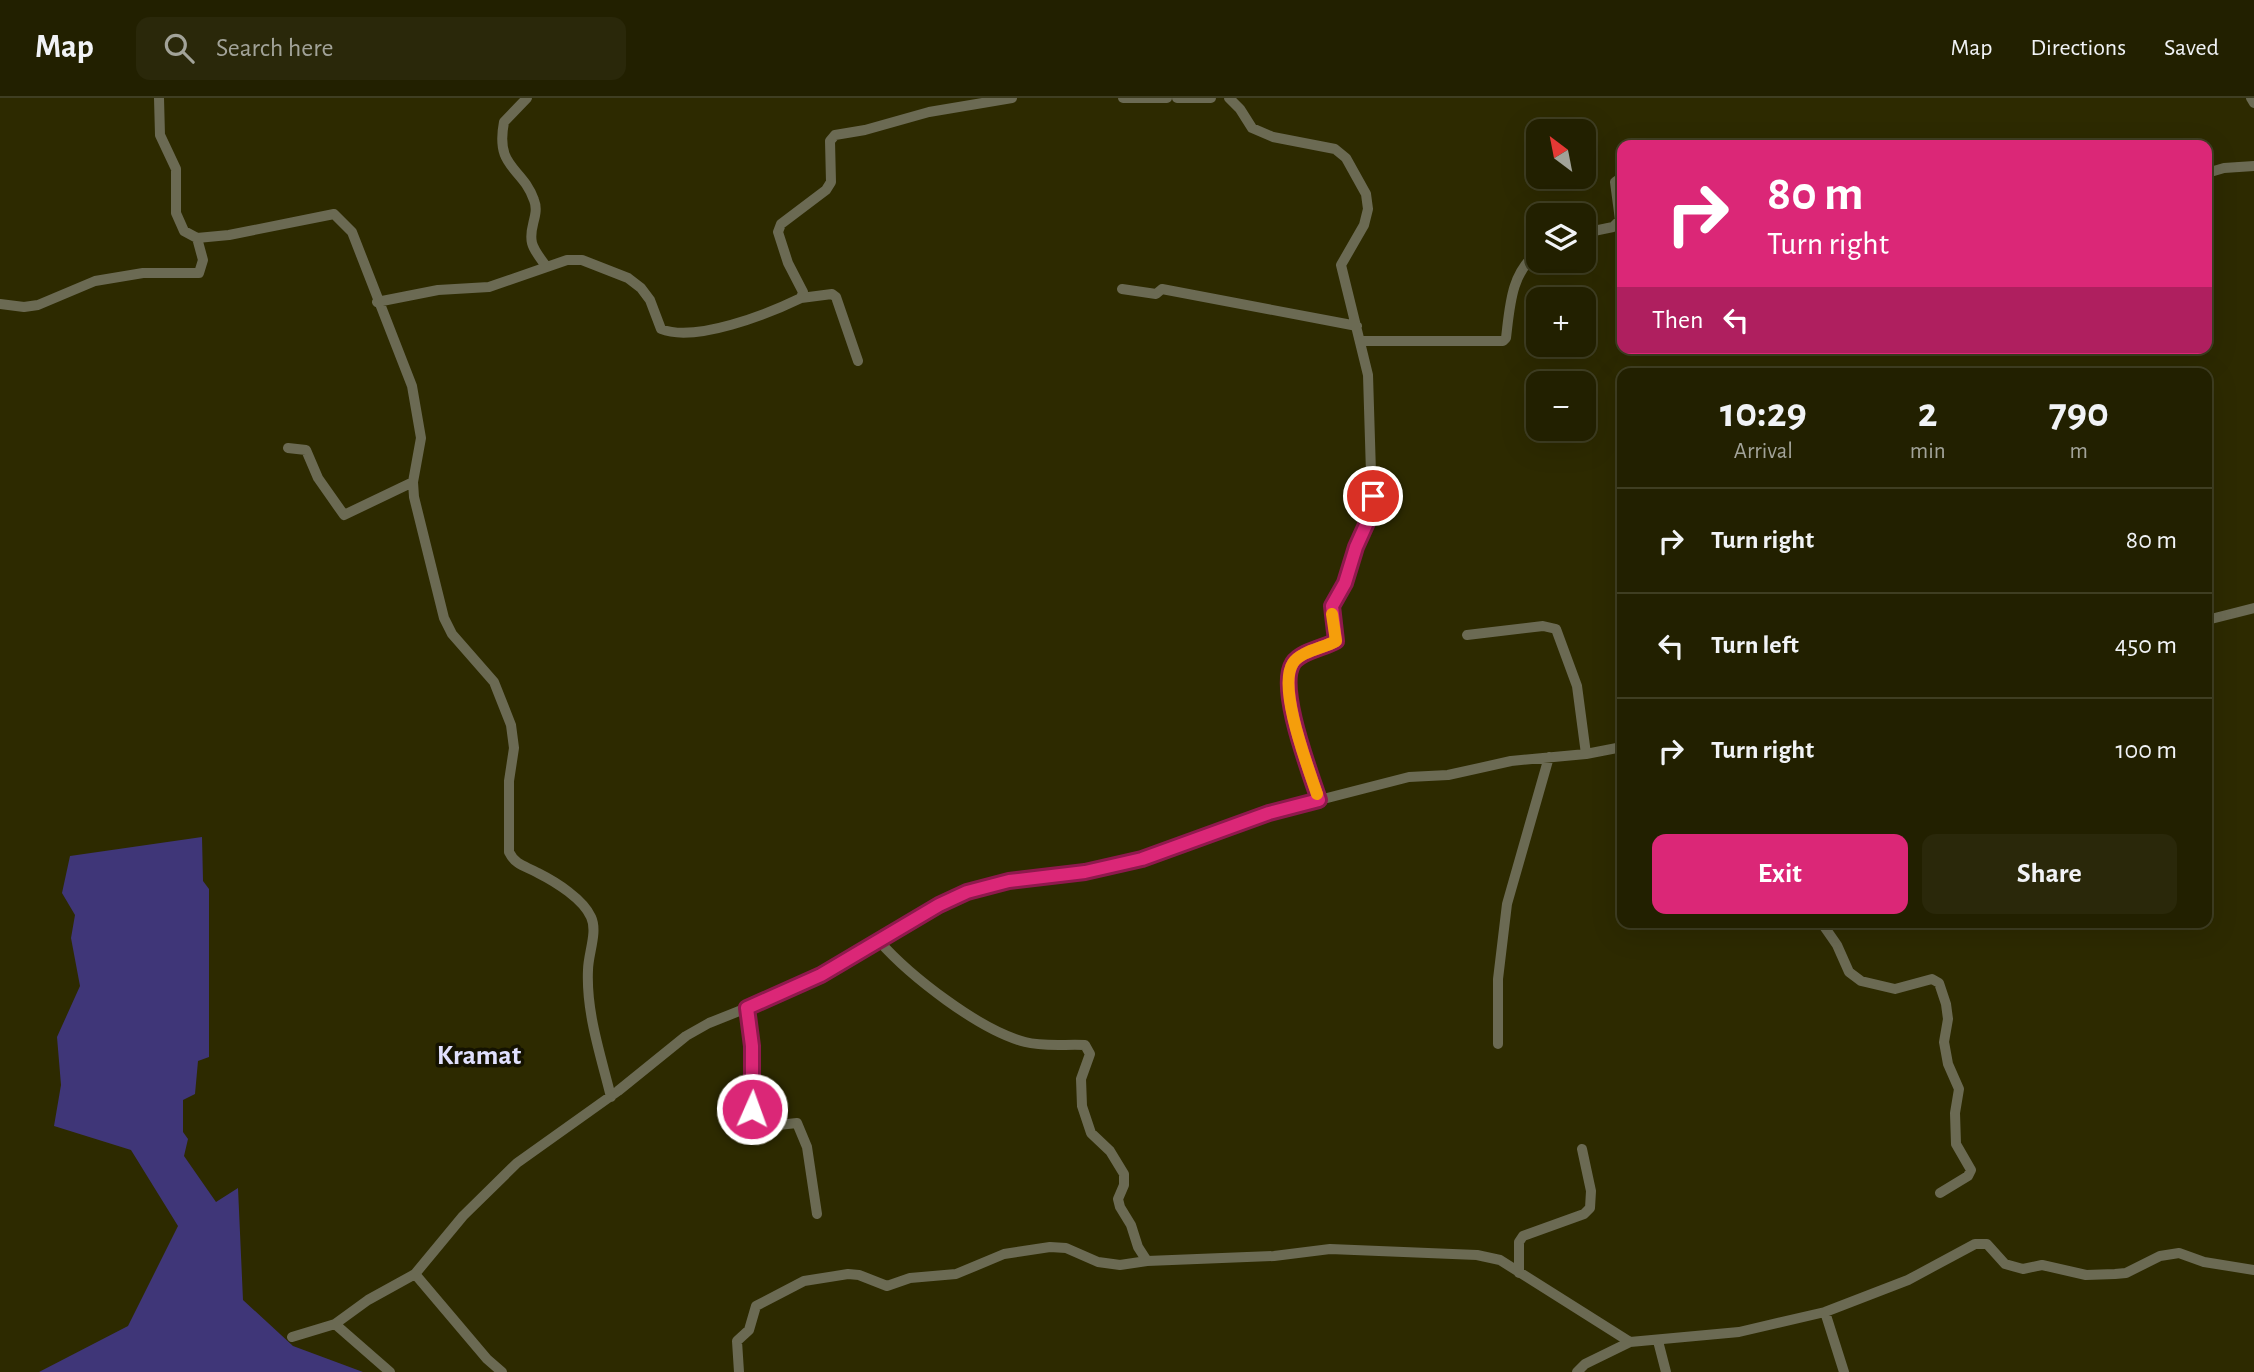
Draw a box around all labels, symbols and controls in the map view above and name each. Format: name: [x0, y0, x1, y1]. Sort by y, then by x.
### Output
search box: [136, 17, 626, 80]
icon: search: [160, 29, 198, 67]
text: Map: [35, 31, 94, 64]
text: Search here: [216, 35, 334, 61]
text: Map: [1950, 36, 1992, 60]
text: Directions: [2030, 36, 2126, 60]
text: Saved: [2164, 36, 2219, 60]
north arrow: [1526, 119, 1596, 189]
map controls: [1526, 119, 1596, 441]
icon: right: [1652, 168, 1743, 259]
text: 80 m: [1767, 170, 1864, 219]
button: layers: [1526, 203, 1596, 273]
text: Turn right: [1767, 228, 1889, 260]
button: +: [1526, 287, 1596, 357]
icon: left: [1717, 301, 1755, 339]
text: Then: [1652, 307, 1703, 333]
button: −: [1526, 371, 1596, 441]
text: 10:29: [1720, 392, 1807, 434]
text: 2: [1918, 392, 1938, 434]
text: 790: [2049, 392, 2109, 434]
text: Arrival: [1734, 440, 1793, 463]
text: min: [1910, 440, 1946, 463]
text: m: [2070, 440, 2088, 463]
pin: [1343, 466, 1403, 526]
icon: arrive: [1354, 477, 1392, 515]
icon: right: [1652, 522, 1690, 560]
text: Turn right: [1711, 527, 1814, 553]
text: 80 m: [2126, 527, 2177, 553]
icon: left: [1652, 627, 1690, 665]
text: Turn left: [1711, 632, 1799, 658]
text: 450 m: [2115, 632, 2177, 658]
icon: right: [1652, 732, 1690, 770]
text: Turn right: [1711, 737, 1814, 763]
text: 100 m: [2116, 737, 2177, 763]
button: Exit: [1652, 834, 1908, 914]
button: Share: [1922, 834, 2177, 914]
district label: Kramat: [437, 1042, 522, 1070]
position arrow: [715, 1072, 789, 1146]

